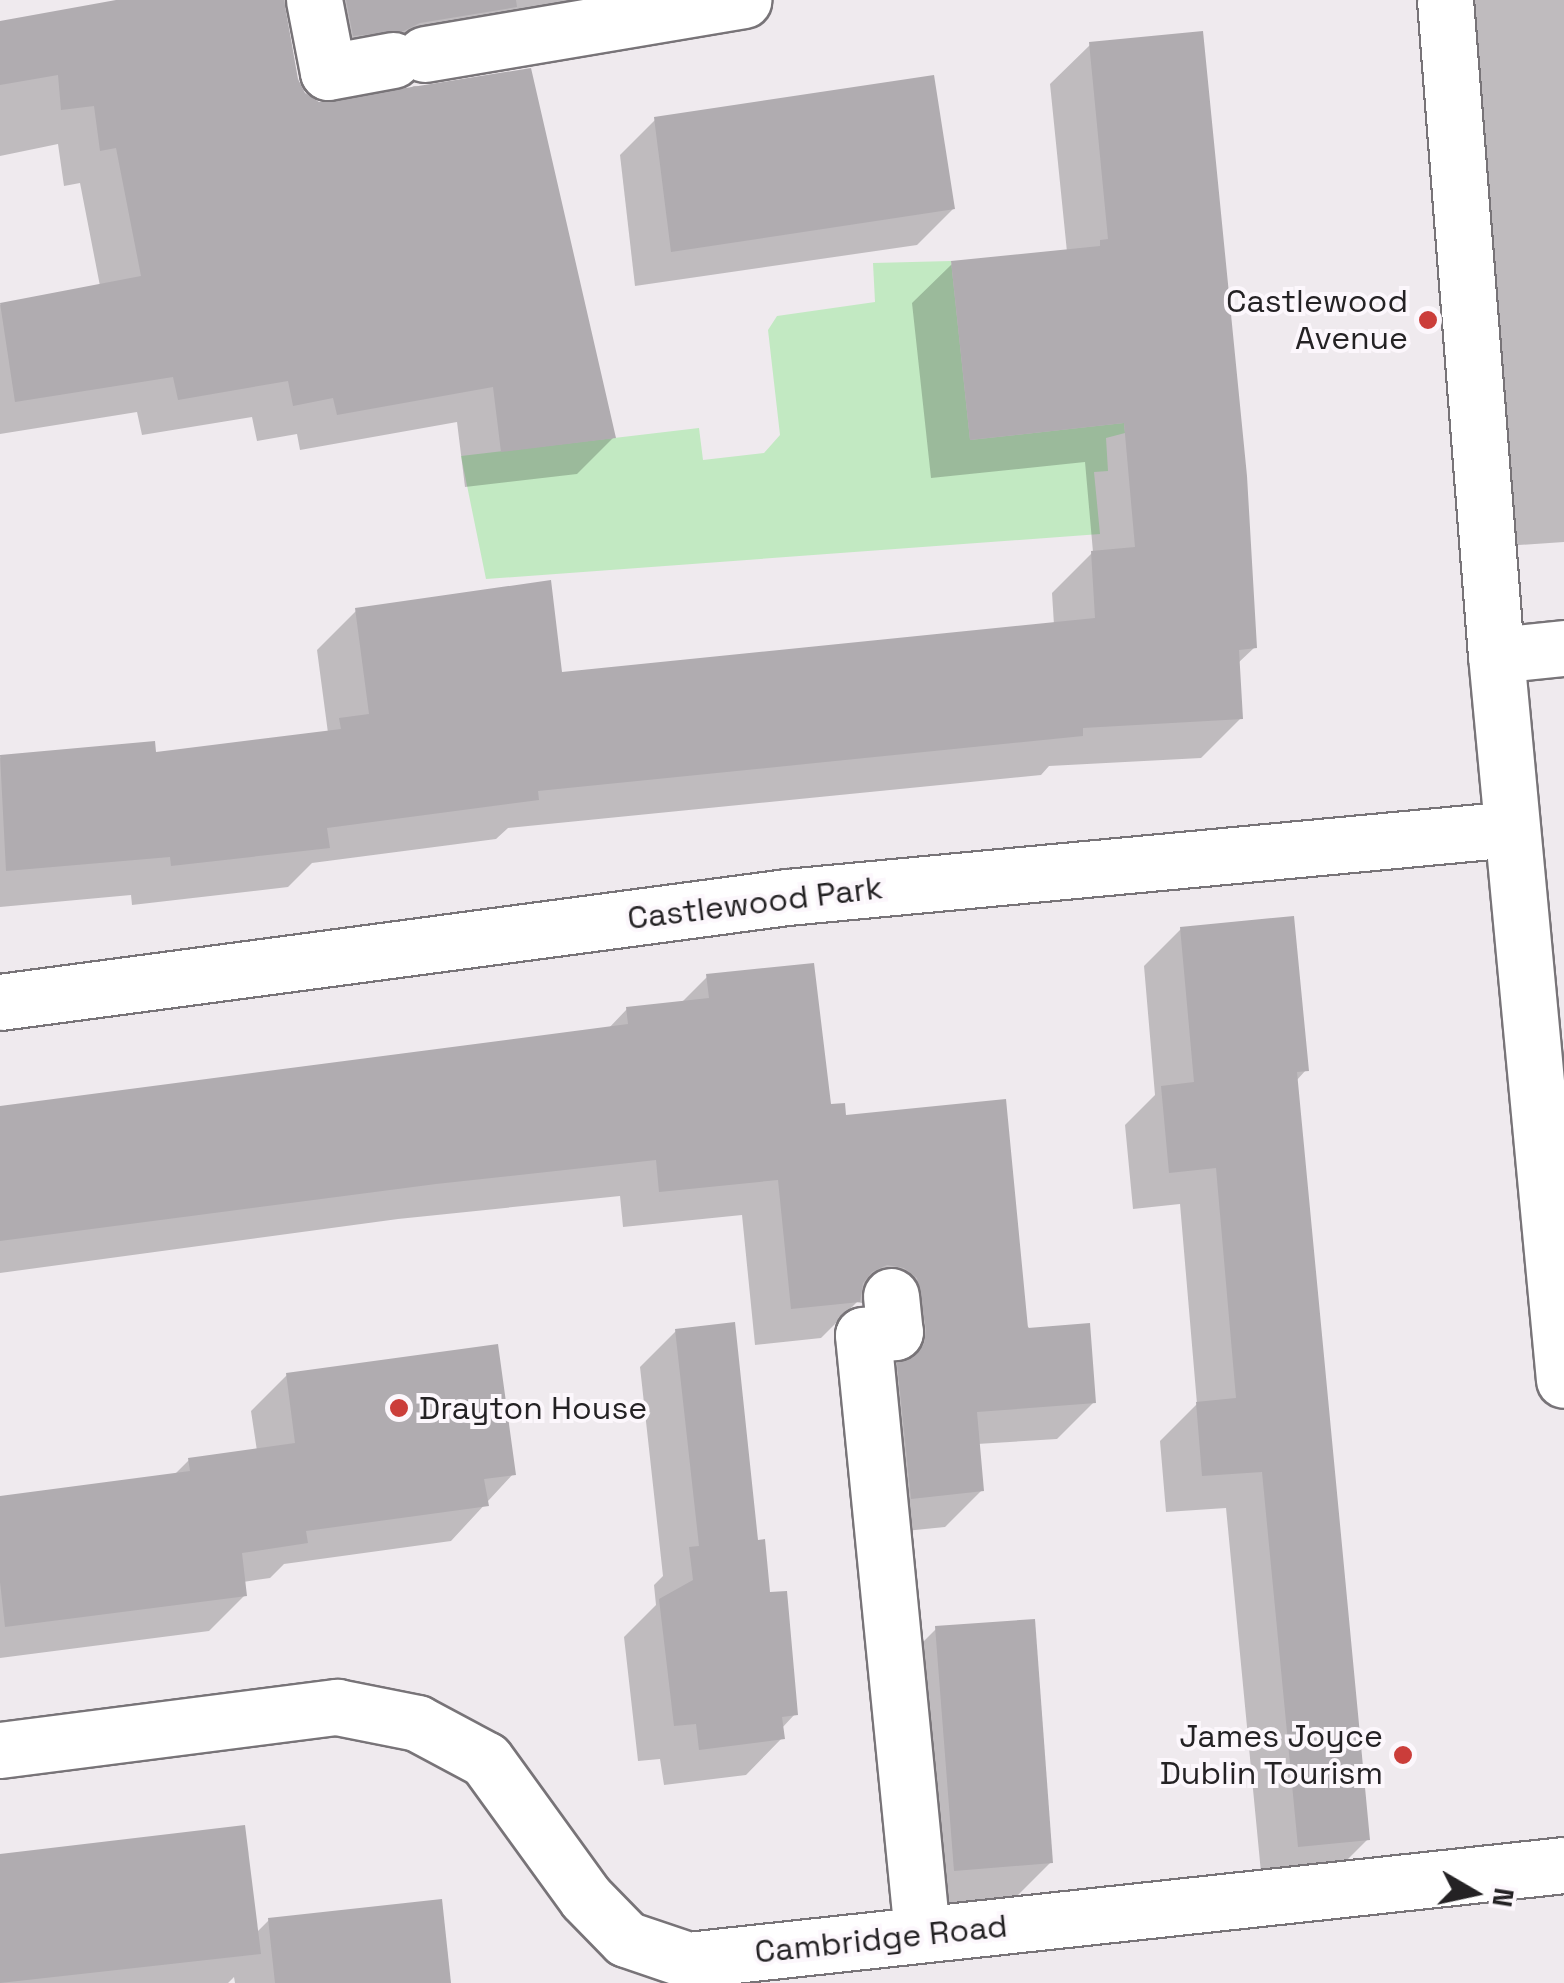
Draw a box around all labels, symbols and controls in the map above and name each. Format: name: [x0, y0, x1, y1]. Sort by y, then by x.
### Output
place label: Castlewood Avenue: [1226, 283, 1408, 358]
marker: Castlewood Avenue: [1417, 309, 1439, 331]
street label: Castlewood Park: [625, 868, 885, 938]
place label: Drayton House: [419, 1389, 647, 1427]
marker: Drayton House: [388, 1397, 410, 1419]
place label: James Joyce Dublin Tourism: [1159, 1718, 1383, 1793]
marker: James Joyce Dublin Tourism: [1392, 1744, 1414, 1766]
north arrow: [1424, 1843, 1524, 1943]
text: N: [1484, 1886, 1523, 1910]
street label: Cambridge Road: [753, 1907, 1009, 1971]

